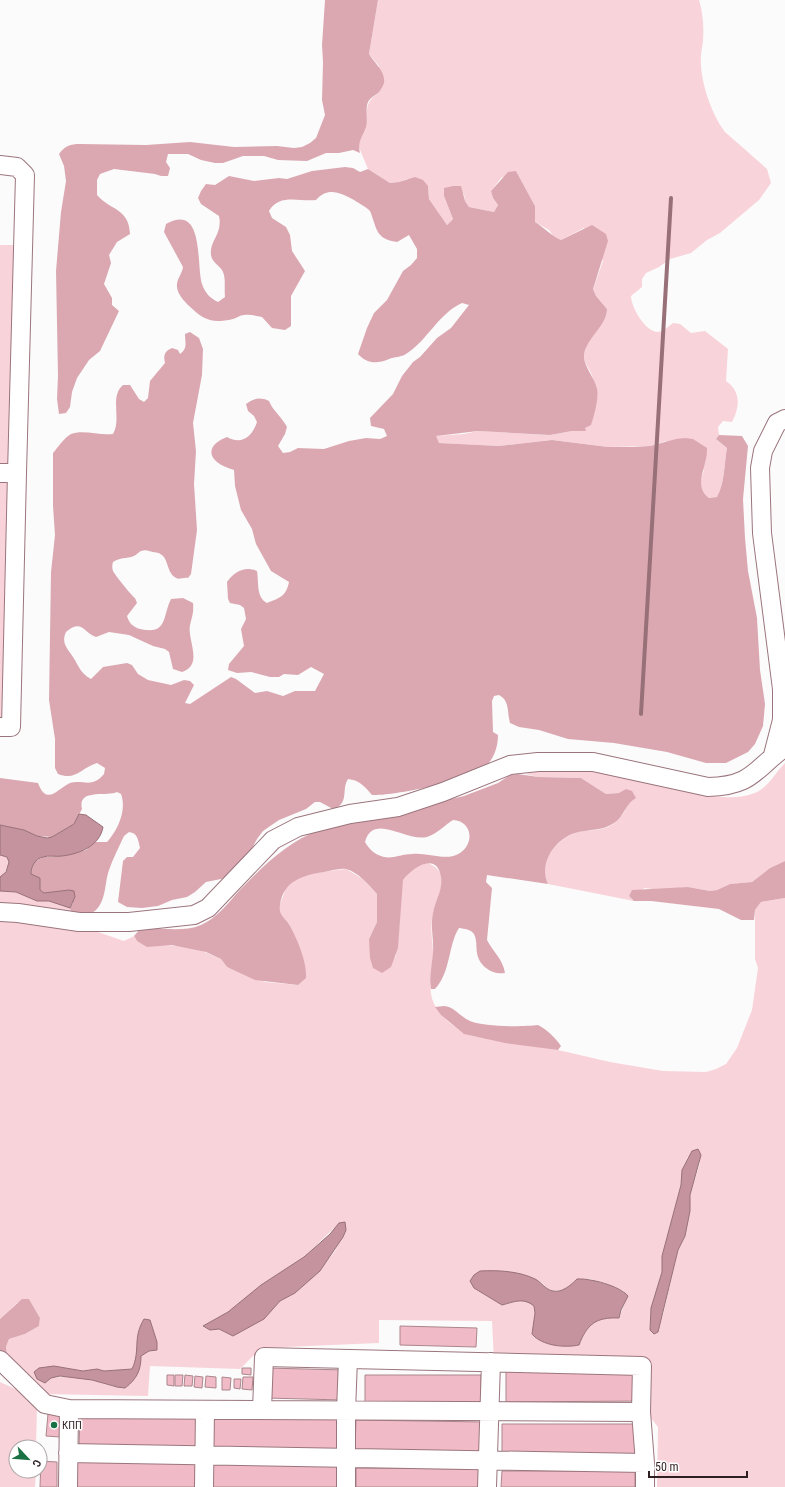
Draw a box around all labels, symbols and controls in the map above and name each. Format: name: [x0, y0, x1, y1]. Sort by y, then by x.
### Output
place label: КПП: [62, 1419, 82, 1432]
marker: КПП: [49, 1420, 59, 1430]
north arrow: [8, 1439, 48, 1479]
scale bar: [649, 1453, 747, 1479]
text: С: [29, 1457, 44, 1469]
text: 50 m: [655, 1460, 679, 1474]

